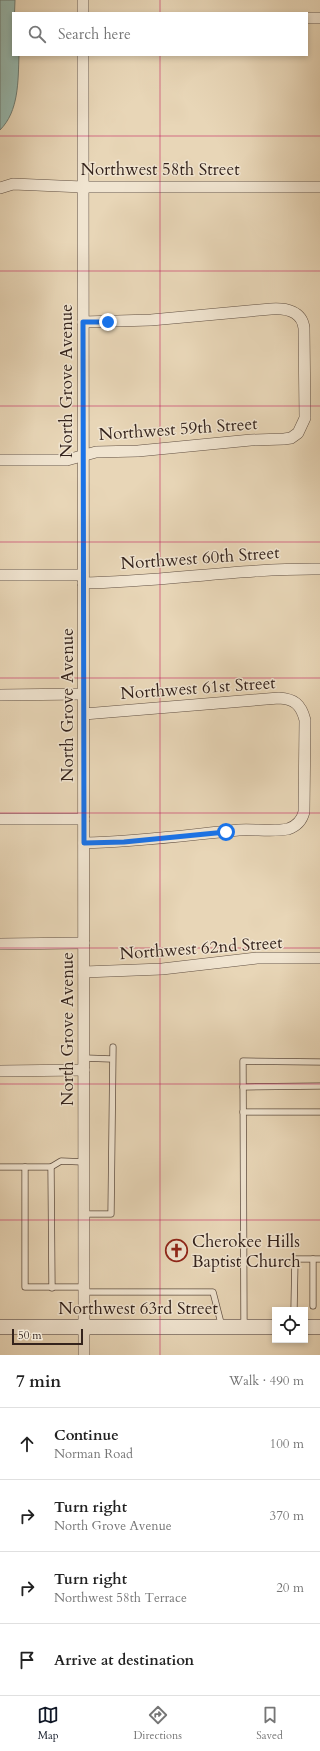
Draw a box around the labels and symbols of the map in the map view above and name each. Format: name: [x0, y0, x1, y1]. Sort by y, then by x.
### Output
street label: Northwest 58th Street: [80, 158, 240, 181]
street label: North Grove Avenue: [55, 304, 78, 458]
route end: [99, 313, 117, 331]
street label: Northwest 59th Street: [98, 412, 259, 446]
street label: Northwest 60th Street: [120, 541, 281, 575]
street label: North Grove Avenue: [56, 628, 79, 782]
street label: Northwest 61st Street: [120, 671, 277, 705]
route start: [217, 823, 235, 841]
street label: Northwest 62nd Street: [119, 931, 284, 965]
street label: North Grove Avenue: [56, 952, 79, 1106]
place label: Cherokee Hills Baptist Church: [192, 1230, 301, 1273]
church icon: Cherokee Hills Baptist Church: [163, 1238, 189, 1264]
street label: Northwest 63rd Street: [58, 1297, 218, 1320]
scale bar: [12, 1327, 83, 1346]

